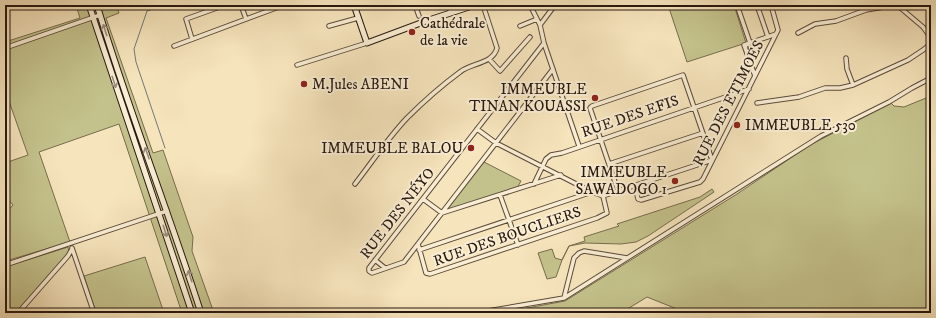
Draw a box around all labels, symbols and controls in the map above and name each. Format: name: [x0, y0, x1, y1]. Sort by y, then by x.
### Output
place label: Cathédrale de la vie: [420, 14, 485, 50]
one-way arrow: [101, 24, 108, 37]
marker: Cathédrale de la vie: [407, 27, 417, 37]
street label: RUE DES ETIMOÉS: [689, 37, 768, 169]
one-way arrow: [111, 75, 118, 88]
place label: M.Jules ABENI: [312, 75, 409, 94]
marker: M.Jules ABENI: [299, 79, 309, 89]
place label: IMMEUBLE TINAN KOUASSI: [469, 80, 587, 116]
street label: RUE DES EFIS: [579, 91, 681, 142]
marker: IMMEUBLE TINAN KOUASSI: [590, 93, 600, 103]
place label: IMMEUBLE 530: [745, 116, 856, 135]
marker: IMMEUBLE 530: [732, 120, 742, 130]
place label: IMMEUBLE BALOU: [321, 139, 463, 158]
marker: IMMEUBLE BALOU: [466, 143, 476, 153]
one-way arrow: [143, 147, 150, 160]
place label: IMMEUBLE SAWADOGO 1: [576, 163, 667, 199]
street label: RUE DES NÉYO: [356, 164, 439, 263]
marker: IMMEUBLE SAWADOGO 1: [670, 176, 680, 186]
street label: RUE DES BOUCLIERS: [431, 202, 584, 271]
one-way arrow: [162, 225, 170, 237]
one-way arrow: [185, 270, 193, 282]

